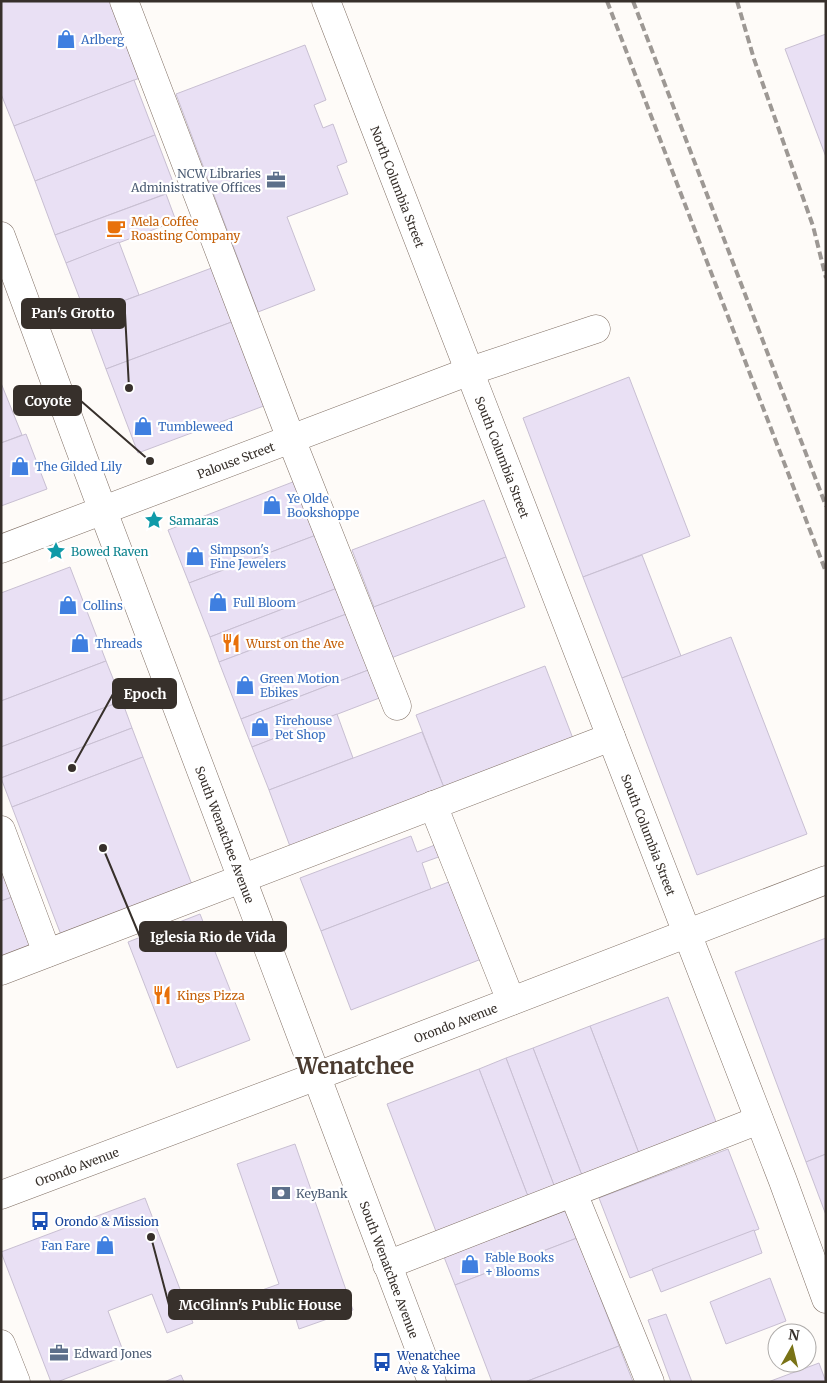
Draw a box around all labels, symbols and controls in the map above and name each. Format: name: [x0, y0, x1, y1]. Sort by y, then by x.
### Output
shop icon: Arlberg: [55, 28, 77, 50]
place label: Arlberg: [80, 32, 125, 47]
street label: North Columbia Street: [368, 124, 428, 250]
place label: NCW Libraries Administrative Offices: [130, 166, 261, 195]
office icon: NCW Libraries Administrative Offices: [265, 169, 287, 191]
place label: Mela Coffee Roasting Company: [131, 214, 240, 243]
cafe icon: Mela Coffee Roasting Company: [105, 217, 127, 239]
callout: Pan's Grotto: [22, 299, 125, 328]
text: Pan's Grotto: [31, 304, 115, 322]
callout: Coyote: [14, 386, 81, 415]
text: Coyote: [25, 392, 72, 410]
street label: South Columbia Street: [472, 394, 533, 520]
shop icon: Tumbleweed: [132, 415, 154, 437]
place label: Tumbleweed: [158, 419, 233, 434]
street label: Palouse Street: [195, 438, 277, 481]
shop icon: The Gilded Lily: [9, 455, 31, 477]
place label: The Gilded Lily: [35, 459, 122, 474]
place label: Ye Olde Bookshoppe: [286, 491, 359, 520]
shop icon: Ye Olde Bookshoppe: [261, 494, 283, 516]
place icon: Samaras: [143, 509, 165, 531]
place label: Samaras: [169, 513, 219, 528]
place icon: Bowed Raven: [45, 540, 67, 562]
place label: Simpson's Fine Jewelers: [210, 542, 286, 571]
place label: Bowed Raven: [71, 544, 149, 559]
shop icon: Simpson's Fine Jewelers: [184, 545, 206, 567]
shop icon: Full Bloom: [207, 591, 229, 613]
shop icon: Collins: [57, 594, 79, 616]
place label: Full Bloom: [233, 595, 296, 610]
place label: Collins: [83, 598, 123, 613]
shop icon: Threads: [69, 632, 91, 654]
restaurant icon: Wurst on the Ave: [220, 632, 242, 654]
place label: Threads: [95, 636, 142, 651]
place label: Wurst on the Ave: [245, 636, 344, 651]
place label: Green Motion Ebikes: [260, 671, 340, 700]
shop icon: Green Motion Ebikes: [234, 674, 256, 696]
callout: Epoch: [113, 679, 176, 708]
text: Epoch: [123, 685, 167, 703]
place label: Firehouse Pet Shop: [275, 713, 332, 742]
shop icon: Firehouse Pet Shop: [249, 716, 271, 738]
street label: South Wenatchee Avenue: [192, 764, 258, 905]
street label: South Columbia Street: [619, 772, 679, 898]
callout: Iglesia Rio de Vida: [140, 922, 286, 951]
text: Iglesia Rio de Vida: [150, 928, 276, 946]
restaurant icon: Kings Pizza: [151, 984, 173, 1006]
place label: Kings Pizza: [177, 988, 245, 1003]
street label: Orondo Avenue: [412, 1000, 499, 1046]
district label: Wenatchee: [295, 1052, 414, 1080]
street label: Orondo Avenue: [33, 1144, 121, 1189]
bank icon: KeyBank: [270, 1182, 292, 1204]
place label: KeyBank: [296, 1186, 348, 1201]
street label: South Wenatchee Avenue: [357, 1199, 422, 1340]
bus stop icon: Orondo & Mission: [29, 1210, 51, 1232]
place label: Orondo & Mission: [55, 1214, 159, 1229]
shop icon: Fan Fare: [94, 1234, 116, 1256]
place label: Fan Fare: [41, 1238, 90, 1253]
place label: Fable Books + Blooms: [485, 1250, 554, 1279]
shop icon: Fable Books + Blooms: [459, 1253, 481, 1275]
callout: McGlinn's Public House: [169, 1290, 351, 1319]
text: McGlinn's Public House: [179, 1296, 342, 1314]
north arrow: [767, 1323, 817, 1373]
text: N: [787, 1325, 801, 1345]
office icon: Edward Jones: [48, 1342, 70, 1364]
place label: Edward Jones: [74, 1346, 152, 1361]
place label: Wenatchee Ave & Yakima: [396, 1348, 476, 1377]
bus stop icon: Wenatchee Ave & Yakima: [371, 1351, 393, 1373]

